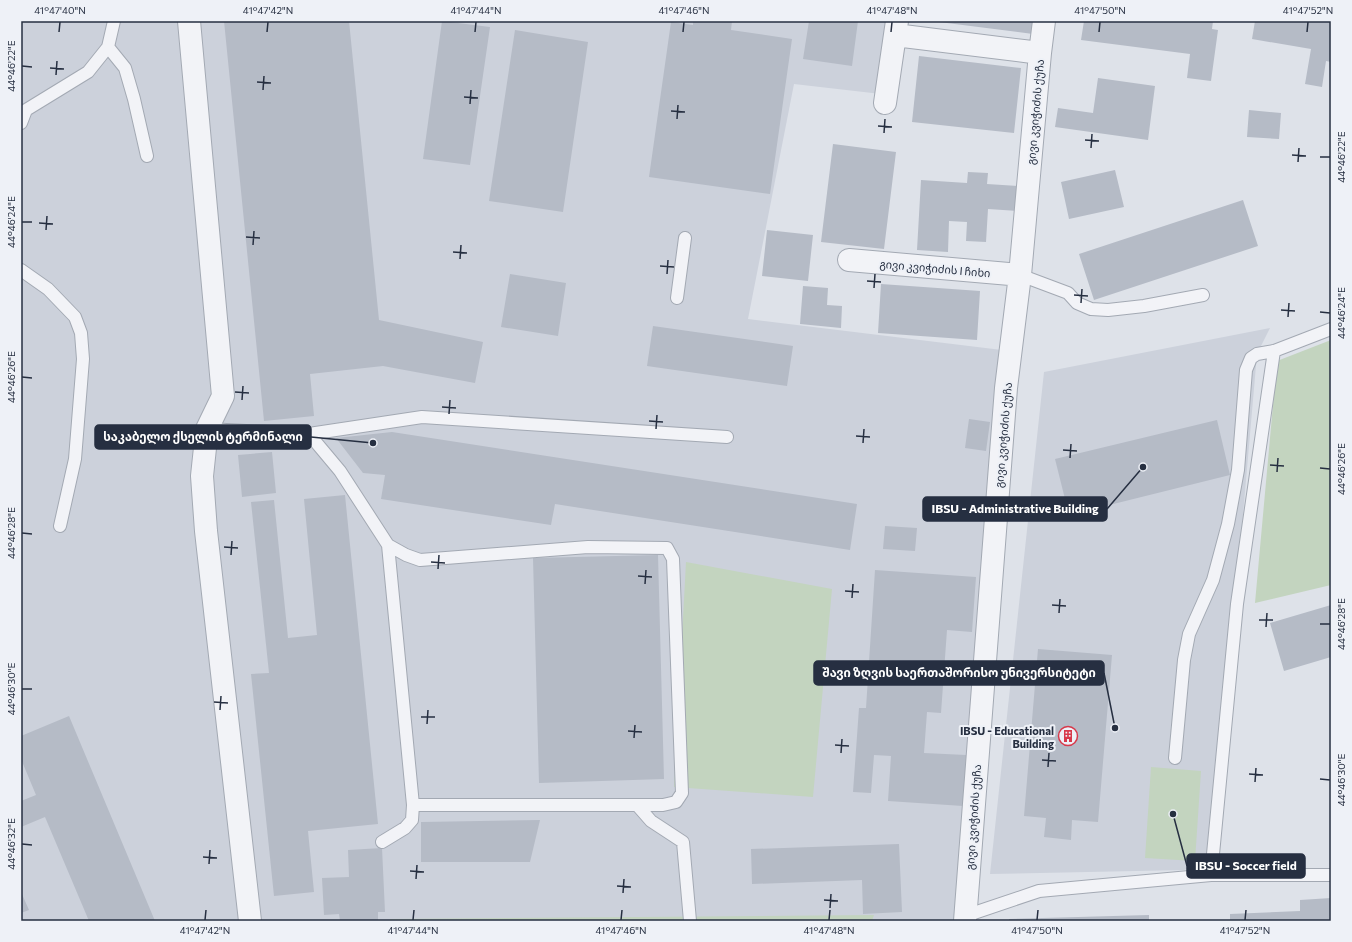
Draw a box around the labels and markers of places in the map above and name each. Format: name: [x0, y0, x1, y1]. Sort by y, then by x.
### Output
callout: საკაბელო ქსელის ტერმინალი: [95, 425, 311, 449]
callout: IBSU - Administrative Building: [923, 497, 1107, 521]
callout: შავი ზღვის საერთაშორისო უნივერსიტეტი: [814, 661, 1104, 685]
place label: IBSU - Educational Building: [960, 724, 1054, 750]
building icon: IBSU - Educational Building: [1057, 725, 1079, 747]
callout: IBSU - Soccer field: [1187, 854, 1305, 878]

